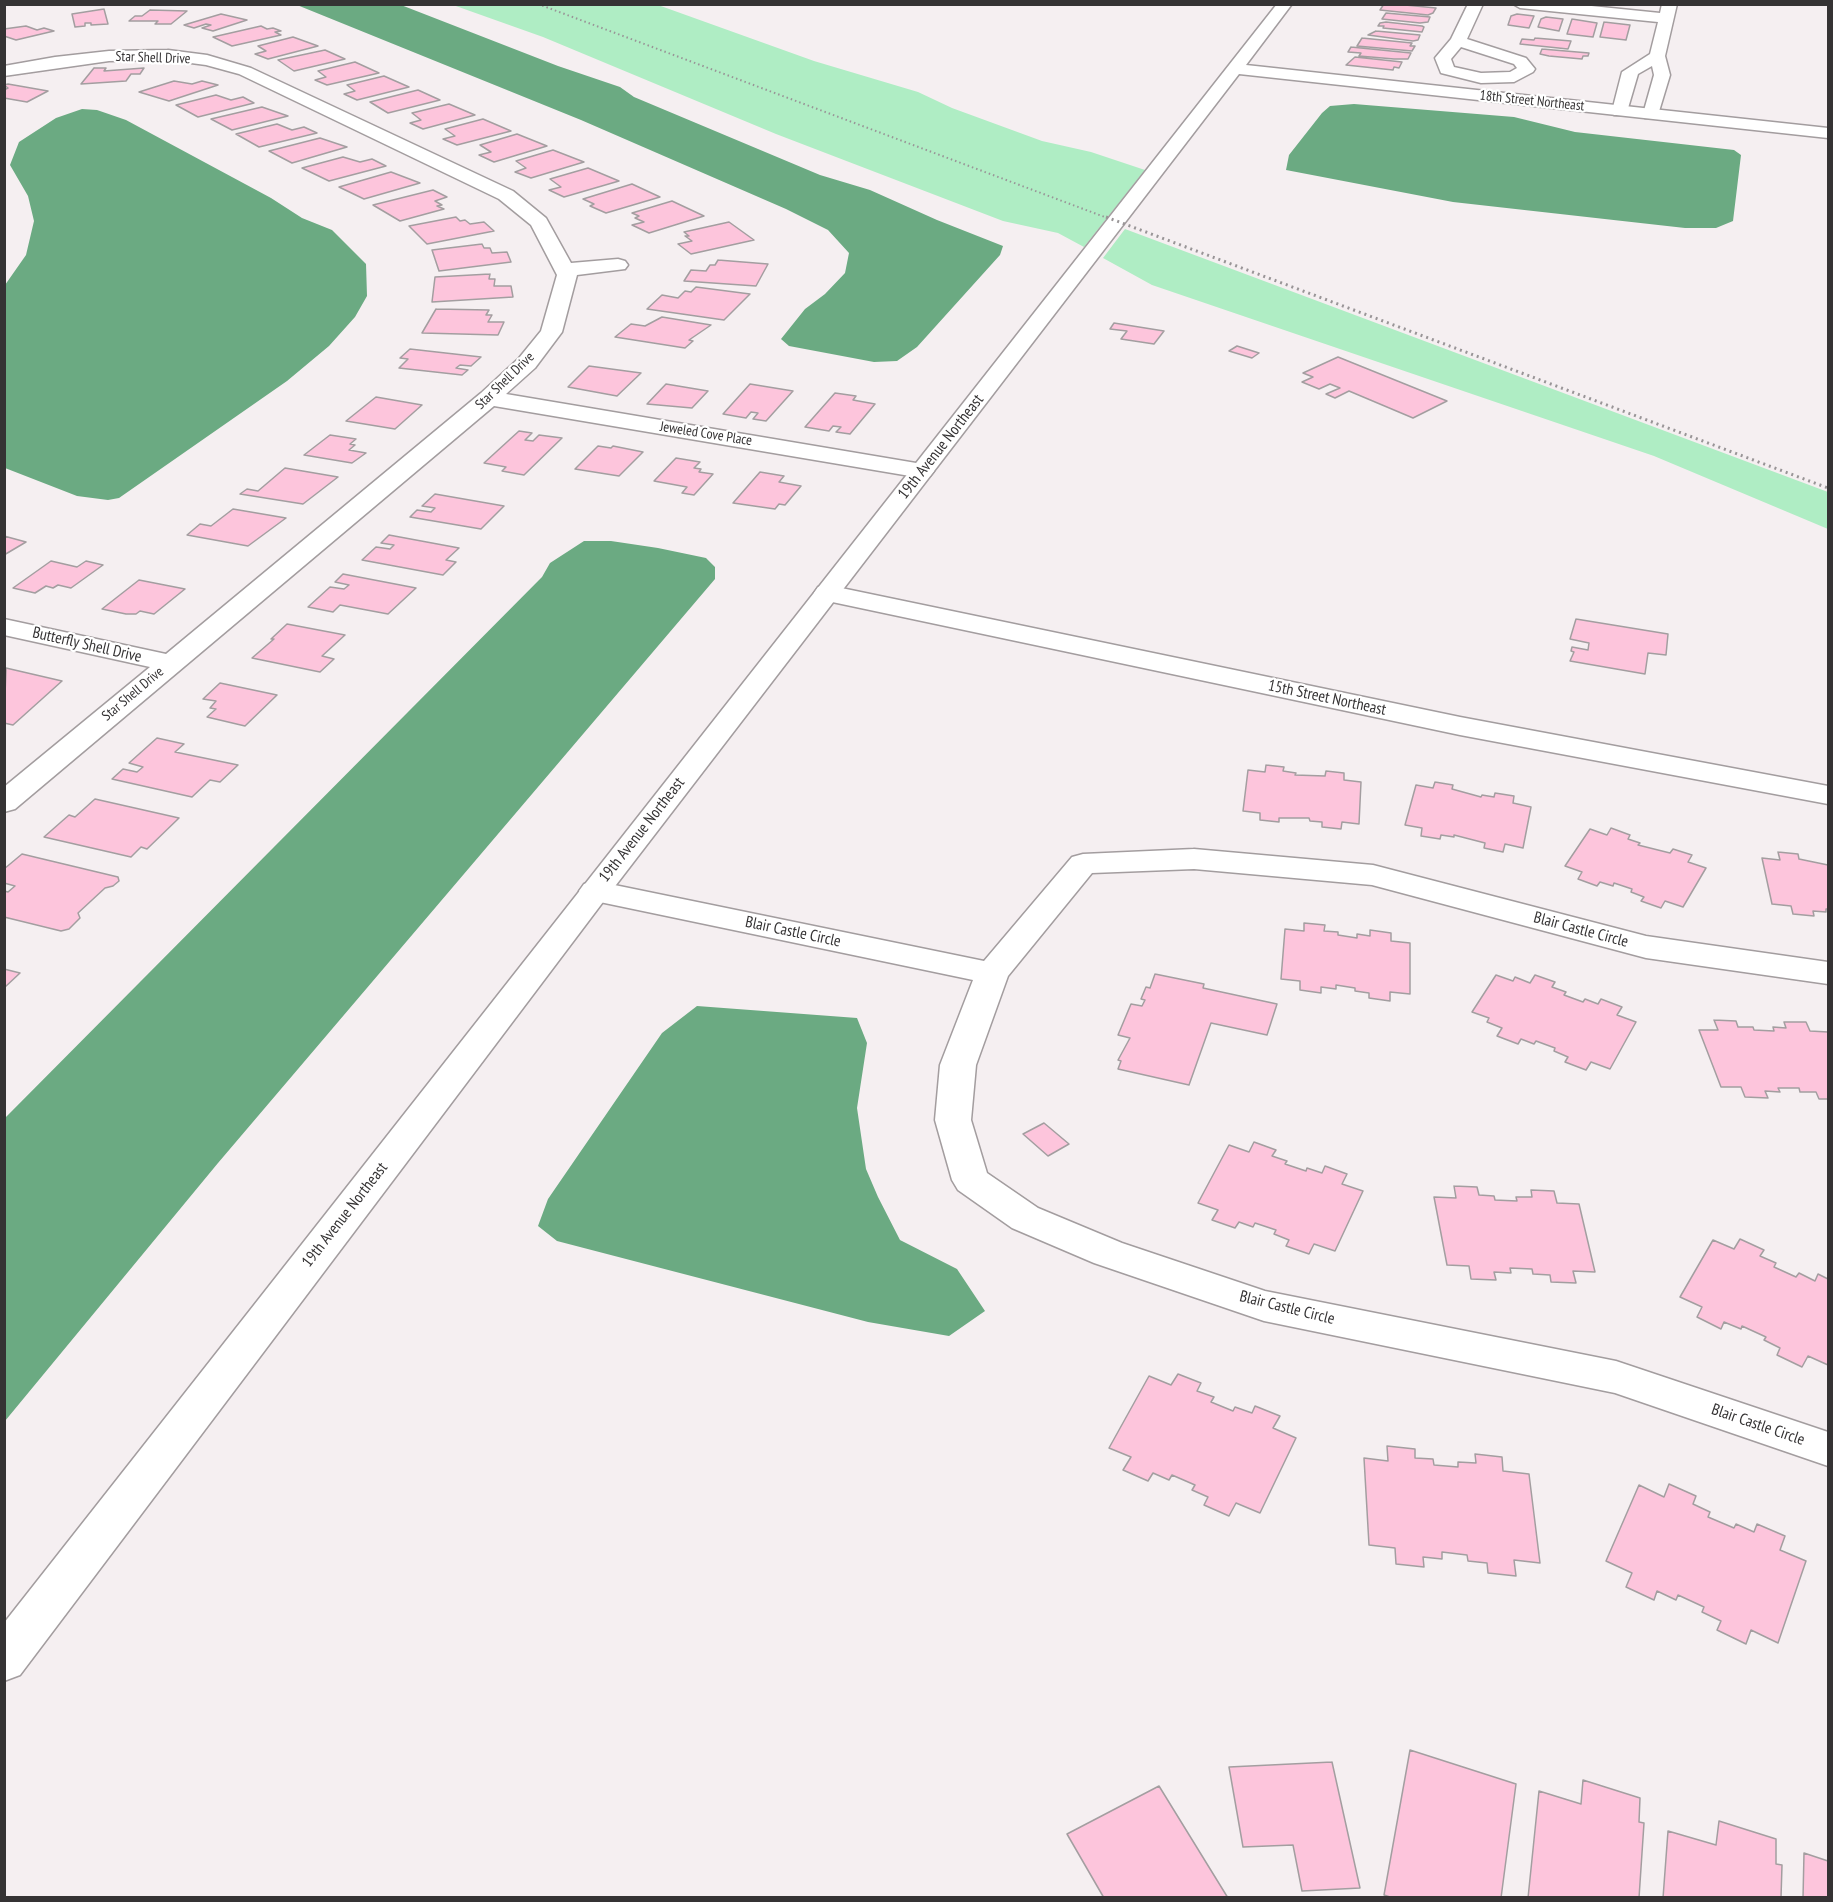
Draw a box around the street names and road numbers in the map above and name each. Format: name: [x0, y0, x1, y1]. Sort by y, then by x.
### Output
street label: Star Shell Drive: [115, 48, 191, 68]
street label: 18th Street Northeast: [1479, 87, 1585, 115]
street label: Star Shell Drive: [472, 349, 538, 413]
street label: 19th Avenue Northeast: [894, 391, 988, 503]
street label: Jeweled Cove Place: [659, 418, 753, 450]
street label: Butterfly Shell Drive: [31, 623, 143, 667]
street label: Star Shell Drive: [99, 663, 167, 725]
street label: 15th Street Northeast: [1266, 676, 1388, 720]
street label: 19th Avenue Northeast: [595, 774, 689, 886]
street label: Blair Castle Circle: [1532, 908, 1630, 952]
street label: Blair Castle Circle: [743, 913, 843, 951]
street label: 19th Avenue Northeast: [298, 1159, 392, 1271]
street label: Blair Castle Circle: [1238, 1287, 1336, 1329]
street label: Blair Castle Circle: [1709, 1400, 1807, 1450]

